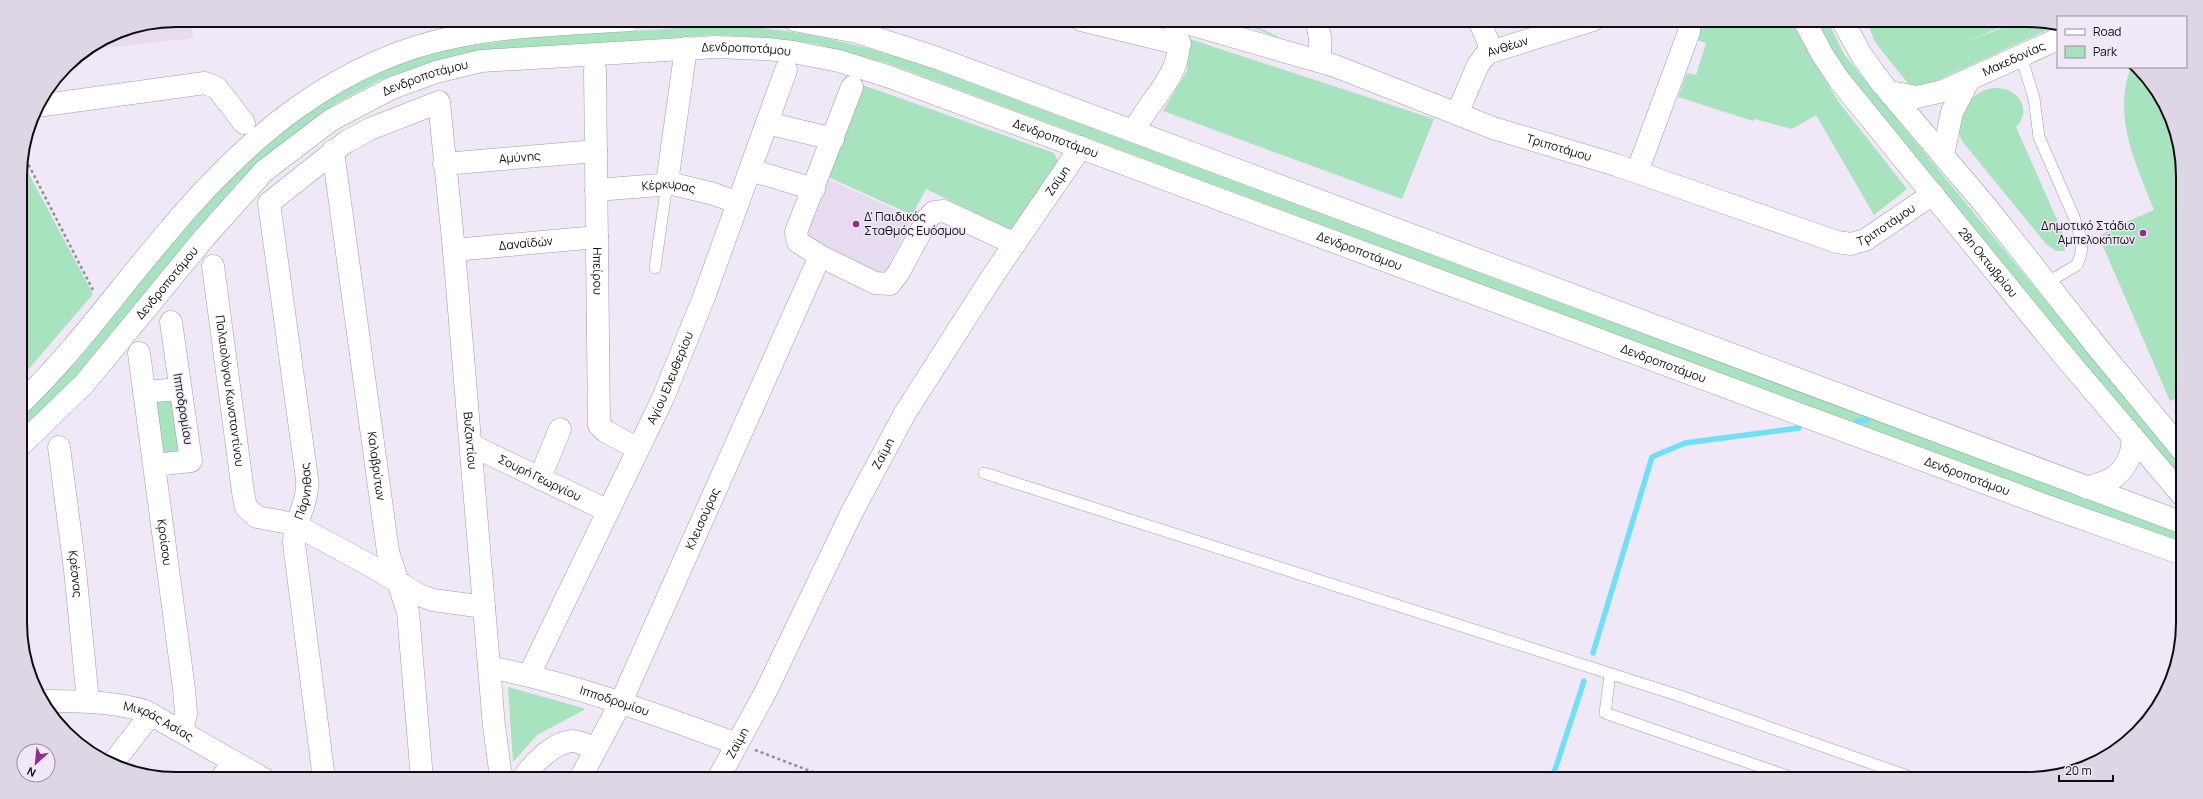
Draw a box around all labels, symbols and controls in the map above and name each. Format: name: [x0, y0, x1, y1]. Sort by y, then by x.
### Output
legend: [2057, 16, 2187, 68]
text: Road: [2093, 23, 2121, 40]
street label: Ανθέων: [1485, 32, 1530, 60]
street label: Μακεδονίας: [1980, 37, 2048, 80]
street label: Δενδροποτάμου: [701, 38, 792, 60]
text: Park: [2093, 43, 2118, 60]
street label: Δενδροποτάμου: [379, 55, 470, 100]
street label: Δενδροποτάμου: [1011, 114, 1101, 162]
street label: Τριποτάμου: [1524, 129, 1594, 165]
street label: Αμύνης: [498, 147, 542, 167]
street label: Ζαϊμη: [1041, 162, 1074, 199]
street label: Κέρκυρας: [641, 175, 698, 197]
street label: Τριποτάμου: [1855, 199, 1919, 250]
place label: Δ' Παιδικός Σταθμός Ευόσμου: [864, 208, 966, 239]
place label: Δημοτικό Στάδιο Αμπελοκήπων: [2041, 217, 2135, 248]
marker: Δ' Παιδικός Σταθμός Ευόσμου: [851, 219, 861, 229]
street label: 28η Οκτωβρίου: [1955, 224, 2022, 301]
street label: Δενδροποτάμου: [1314, 227, 1405, 274]
marker: Δημοτικό Στάδιο Αμπελοκήπων: [2138, 228, 2148, 238]
street label: Δαναϊδών: [498, 232, 553, 254]
street label: Δενδροποτάμου: [132, 243, 202, 323]
street label: Ηπείρου: [589, 247, 607, 295]
street label: Παλαιολόγου Κωνσταντίνου: [212, 314, 249, 468]
street label: Αγίου Ελευθερίου: [643, 329, 697, 427]
street label: Δενδροποτάμου: [1618, 340, 1708, 387]
street label: Ιπποδρομίου: [169, 372, 198, 446]
street label: Βυζαντίου: [460, 411, 481, 470]
street label: Καλαβρύτων: [364, 430, 390, 502]
street label: Ζαϊμη: [867, 435, 898, 472]
street label: Σουρή Γεωργίου: [495, 450, 584, 505]
street label: Δενδροποτάμου: [1922, 452, 2012, 499]
street label: Πάρνηθας: [290, 462, 315, 522]
street label: Κλεισούρας: [681, 485, 724, 552]
street label: Κροίσου: [153, 518, 176, 567]
street label: Κρέσνας: [65, 549, 87, 599]
street label: Ιπποδρομίου: [578, 681, 652, 720]
street label: Μικράς Ασίας: [122, 697, 197, 745]
street label: Ζαϊμη: [722, 724, 753, 761]
north arrow: [16, 743, 56, 783]
scale bar: [2059, 757, 2113, 783]
text: 20 m: [2065, 762, 2092, 779]
text: N: [24, 764, 38, 781]

